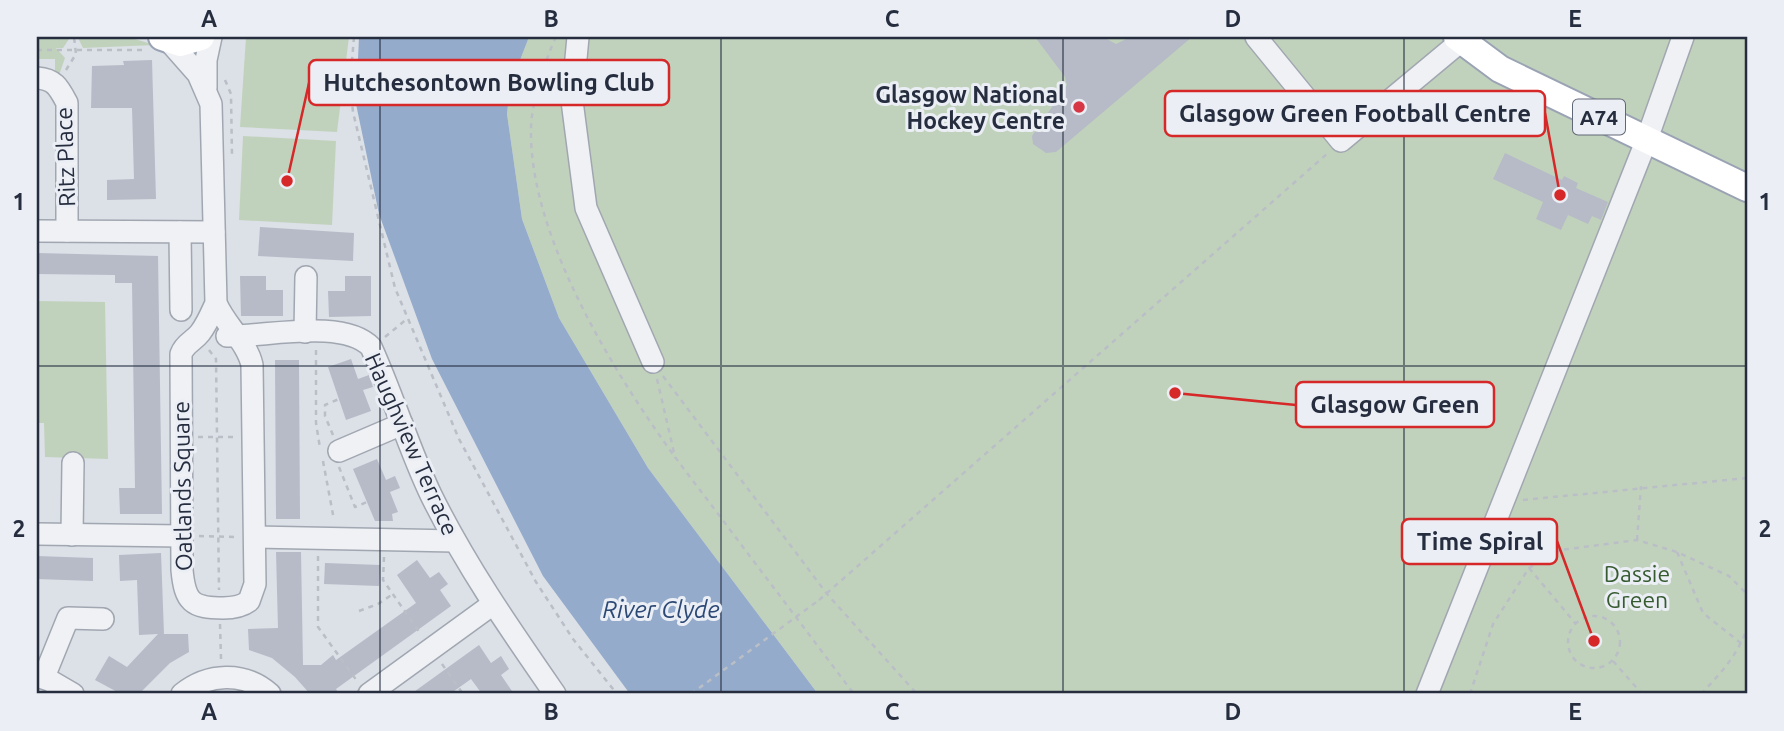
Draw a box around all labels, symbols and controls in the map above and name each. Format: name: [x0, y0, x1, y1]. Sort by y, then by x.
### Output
text: A: [201, 6, 217, 31]
text: B: [543, 6, 559, 31]
text: C: [885, 6, 900, 31]
text: D: [1225, 6, 1241, 31]
text: E: [1568, 6, 1582, 31]
callout: Hutchesontown Bowling Club: [309, 60, 669, 105]
text: Hutchesontown Bowling Club: [323, 69, 655, 96]
place label: Glasgow National Hockey Centre: [875, 82, 1065, 133]
callout: Glasgow Green Football Centre: [1165, 91, 1545, 136]
marker: Glasgow National Hockey Centre: [1071, 99, 1087, 115]
text: Glasgow Green Football Centre: [1179, 100, 1531, 127]
road number: A74: [1573, 100, 1625, 134]
street label: Ritz Place: [51, 107, 79, 207]
text: 1: [13, 189, 25, 214]
text: 1: [1759, 189, 1771, 214]
street label: Haughview Terrace: [361, 349, 463, 539]
callout: Glasgow Green: [1296, 382, 1494, 427]
text: Glasgow Green: [1310, 391, 1480, 418]
street label: Oatlands Square: [168, 401, 196, 571]
text: 2: [13, 516, 25, 541]
text: 2: [1759, 516, 1771, 541]
callout: Time Spiral: [1402, 519, 1557, 564]
text: Time Spiral: [1417, 528, 1543, 555]
park label: Dassie Green: [1604, 561, 1670, 612]
water label: River Clyde: [602, 596, 720, 623]
text: A: [201, 699, 217, 724]
text: B: [543, 699, 559, 724]
text: C: [885, 699, 900, 724]
text: D: [1225, 699, 1241, 724]
text: E: [1568, 699, 1582, 724]

